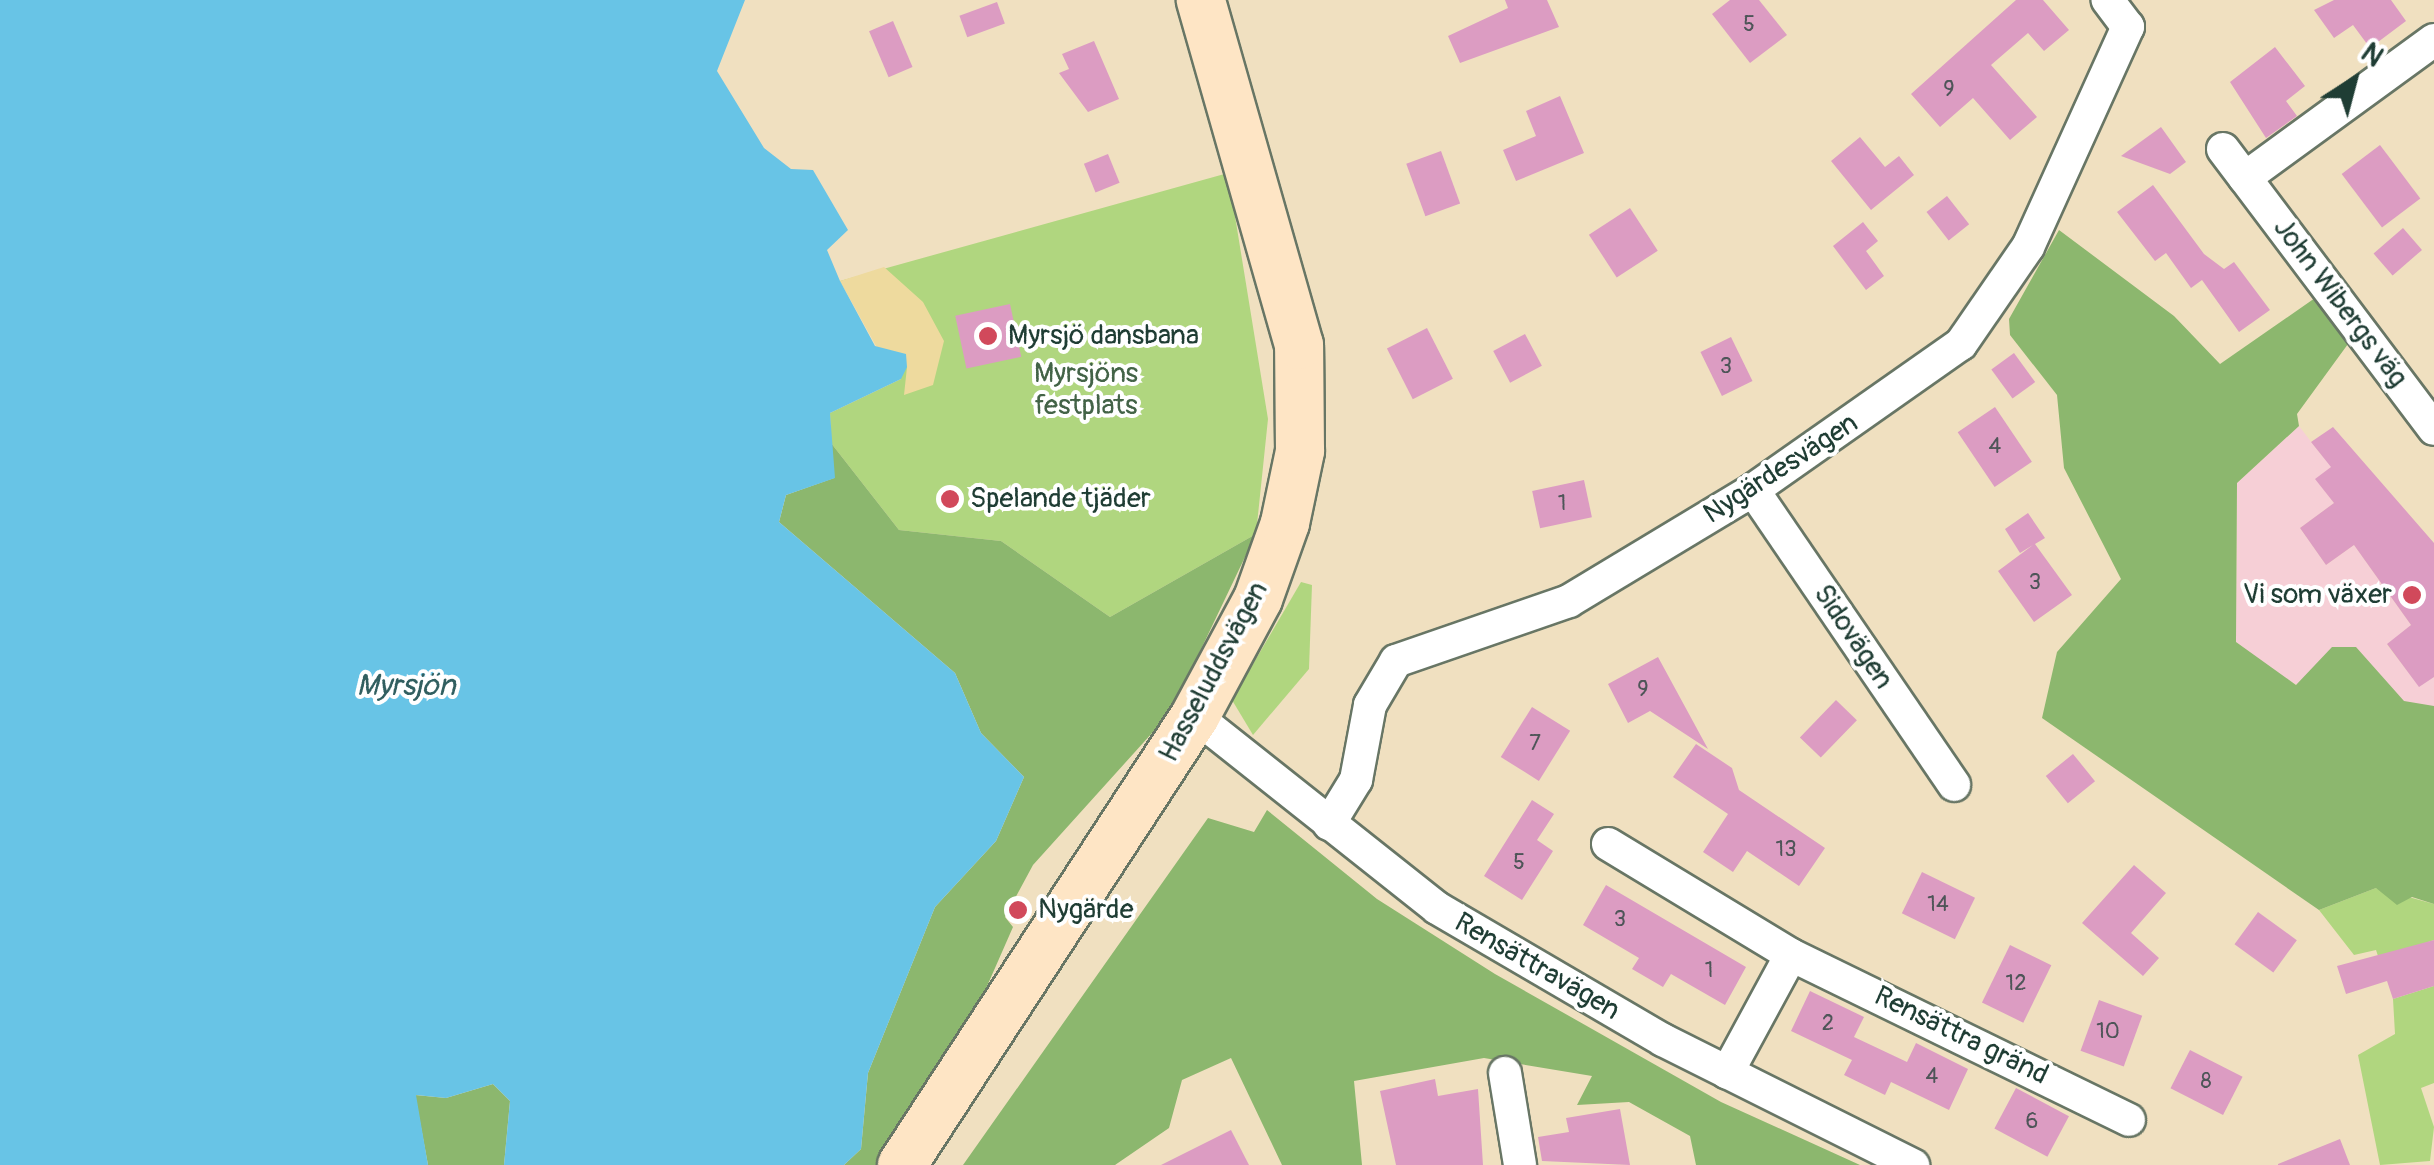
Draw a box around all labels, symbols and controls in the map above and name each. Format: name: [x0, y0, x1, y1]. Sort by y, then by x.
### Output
house number: 5: [1743, 12, 1755, 38]
north arrow: [2304, 30, 2404, 130]
text: N: [2354, 36, 2390, 75]
house number: 9: [1943, 77, 1955, 103]
street label: John Wibergs väg: [2266, 212, 2414, 394]
place label: Myrsjö dansbana: [1008, 319, 1199, 353]
marker: Myrsjö dansbana: [977, 325, 999, 347]
house number: 3: [1720, 354, 1732, 380]
park label: Myrsjöns festplats: [1034, 357, 1138, 423]
street label: Nygärdesvägen: [1698, 407, 1864, 531]
house number: 4: [1989, 434, 2001, 460]
place label: Spelande tjäder: [970, 482, 1151, 516]
marker: Spelande tjäder: [939, 488, 961, 510]
house number: 1: [1558, 491, 1566, 517]
house number: 3: [2029, 570, 2041, 596]
street label: Hasseluddsvägen: [1152, 576, 1276, 768]
street label: Sidovägen: [1806, 578, 1900, 696]
place label: Vi som växer: [2243, 578, 2392, 612]
marker: Vi som växer: [2401, 584, 2423, 606]
water label: Myrsjön: [357, 668, 455, 704]
house number: 9: [1637, 677, 1649, 703]
house number: 7: [1529, 731, 1541, 757]
house number: 13: [1776, 837, 1796, 863]
house number: 5: [1513, 850, 1525, 876]
house number: 14: [1927, 892, 1949, 918]
place label: Nygärde: [1038, 893, 1134, 927]
marker: Nygärde: [1007, 899, 1029, 921]
street label: Rensättravägen: [1448, 906, 1626, 1028]
house number: 3: [1614, 907, 1626, 933]
house number: 1: [1705, 958, 1713, 984]
house number: 12: [2006, 971, 2026, 997]
street label: Rensättra gränd: [1869, 979, 2053, 1093]
house number: 2: [1822, 1011, 1834, 1037]
house number: 10: [2096, 1019, 2120, 1045]
house number: 4: [1926, 1064, 1938, 1090]
house number: 8: [2200, 1069, 2212, 1095]
house number: 6: [2026, 1109, 2038, 1135]

